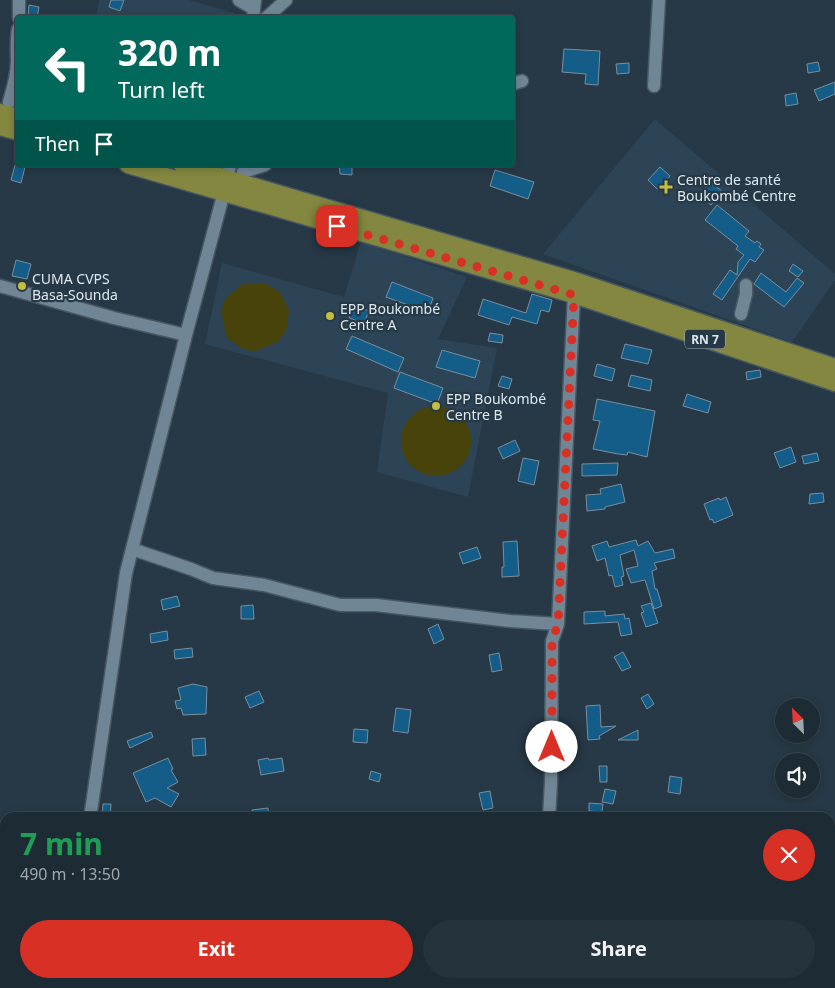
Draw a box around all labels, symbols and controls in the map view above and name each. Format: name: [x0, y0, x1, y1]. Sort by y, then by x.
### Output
text: 320 m: [118, 29, 221, 76]
icon: left: [35, 35, 100, 100]
text: Turn left: [118, 74, 205, 104]
icon: arrive: [90, 130, 118, 158]
text: Then: [35, 131, 80, 157]
place label: Centre de santé Boukombé Centre: [677, 170, 796, 205]
marker: Centre de santé Boukombé Centre: [659, 180, 673, 194]
pin: [316, 205, 358, 247]
icon: arrive: [323, 212, 351, 240]
place label: CUMA CVPS Basa-Sounda: [32, 269, 118, 304]
marker: CUMA CVPS Basa-Sounda: [16, 280, 28, 292]
place label: EPP Boukombé Centre A: [340, 299, 440, 334]
marker: EPP Boukombé Centre A: [324, 310, 336, 322]
road number: RN 7: [685, 329, 725, 348]
place label: EPP Boukombé Centre B: [446, 389, 546, 424]
marker: EPP Boukombé Centre B: [430, 400, 442, 412]
north arrow: [775, 698, 820, 742]
map controls: [775, 698, 820, 798]
position arrow: [525, 720, 577, 772]
button: sound: [775, 753, 820, 798]
text: 7 min: [20, 823, 103, 864]
button: close: [763, 829, 815, 881]
text: 490 m · 13:50: [20, 863, 120, 885]
button: Exit: [20, 920, 413, 978]
button: Share: [423, 920, 815, 978]

